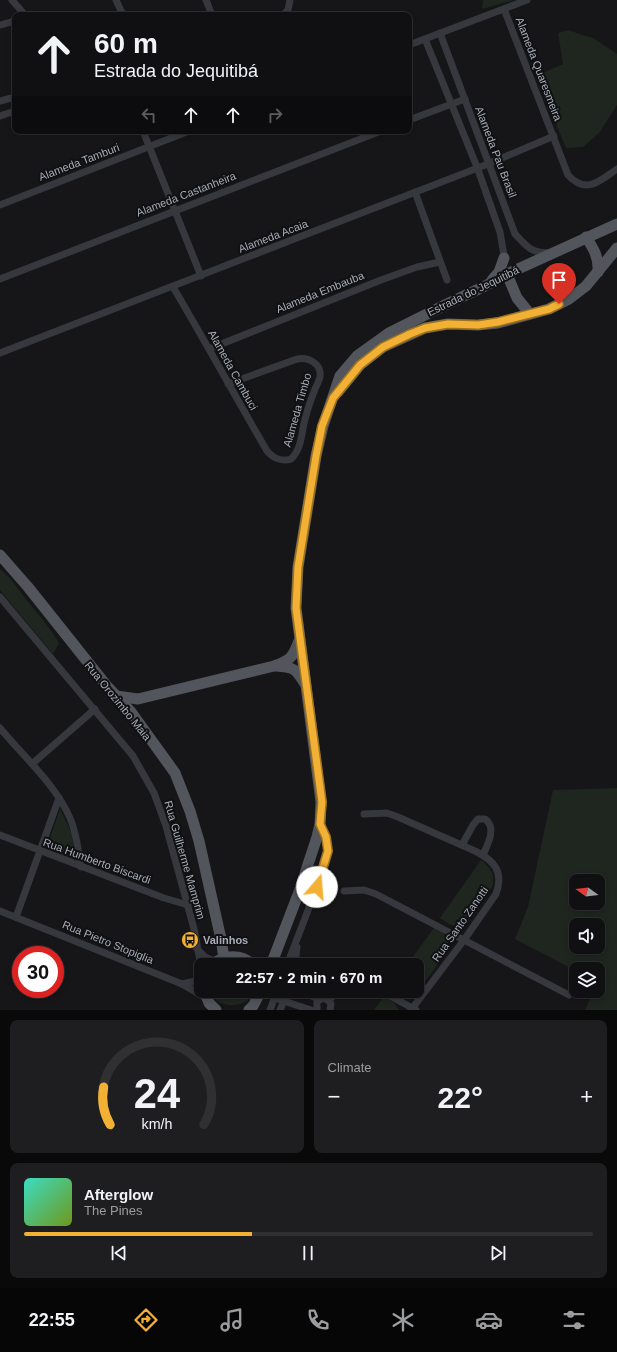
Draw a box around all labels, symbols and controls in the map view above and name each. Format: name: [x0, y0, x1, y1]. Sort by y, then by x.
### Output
street label: Alameda Quaresmeira: [514, 15, 565, 123]
icon: ahead: [28, 28, 80, 80]
text: 60 m: [94, 28, 158, 59]
text: Estrada do Jequitibá: [94, 61, 258, 81]
icon: left: [138, 104, 160, 126]
icon: ahead: [180, 104, 202, 126]
icon: ahead: [222, 104, 244, 126]
icon: right: [264, 104, 286, 126]
street label: Alameda Pau Brasil: [473, 105, 519, 199]
street label: Alameda Tamburi: [37, 141, 121, 183]
street label: Alameda Castanheira: [134, 169, 238, 219]
street label: Alameda Acaia: [237, 217, 310, 255]
street label: Estrada do Jequitibá: [425, 263, 521, 318]
pin: [542, 263, 576, 304]
street label: Alameda Embauba: [274, 269, 366, 315]
icon: arrive: [548, 269, 570, 291]
street label: Alameda Cambuci: [206, 328, 260, 412]
street label: Alameda Timbo: [281, 372, 313, 448]
street label: Rua Orozimbo Maia: [83, 659, 154, 743]
street label: Rua Guilherme Mamprim: [162, 799, 208, 921]
street label: Rua Humberto Biscardi: [42, 836, 152, 886]
position arrow: [296, 866, 338, 908]
north arrow: [569, 874, 605, 910]
map controls: [569, 874, 605, 998]
street label: Rua Santo Zanotti: [430, 884, 490, 964]
street label: Rua Pietro Stopiglia: [61, 918, 156, 966]
button: sound: [569, 918, 605, 954]
bus stop icon: Valinhos: [180, 930, 200, 950]
place label: Valinhos: [203, 934, 248, 946]
speed limit sign: 30: [12, 946, 64, 998]
button: layers: [569, 962, 605, 998]
text: 22:57 · 2 min · 670 m: [236, 969, 382, 986]
text: Climate: [328, 1060, 372, 1075]
text: 24: [134, 1069, 180, 1116]
text: 22°: [438, 1081, 483, 1114]
text: −: [328, 1084, 340, 1109]
text: +: [580, 1084, 593, 1109]
text: km/h: [141, 1115, 172, 1131]
text: Afterglow: [84, 1186, 153, 1203]
text: The Pines: [84, 1203, 143, 1218]
icon: previous: [108, 1242, 130, 1264]
icon: pause: [297, 1242, 319, 1264]
icon: next: [487, 1242, 509, 1264]
icon: directions: [132, 1306, 160, 1334]
icon: music: [218, 1306, 246, 1334]
icon: phone: [304, 1306, 332, 1334]
icon: climate: [389, 1306, 417, 1334]
icon: car: [475, 1306, 503, 1334]
icon: filters: [560, 1306, 588, 1334]
text: 22:55: [29, 1310, 75, 1330]

